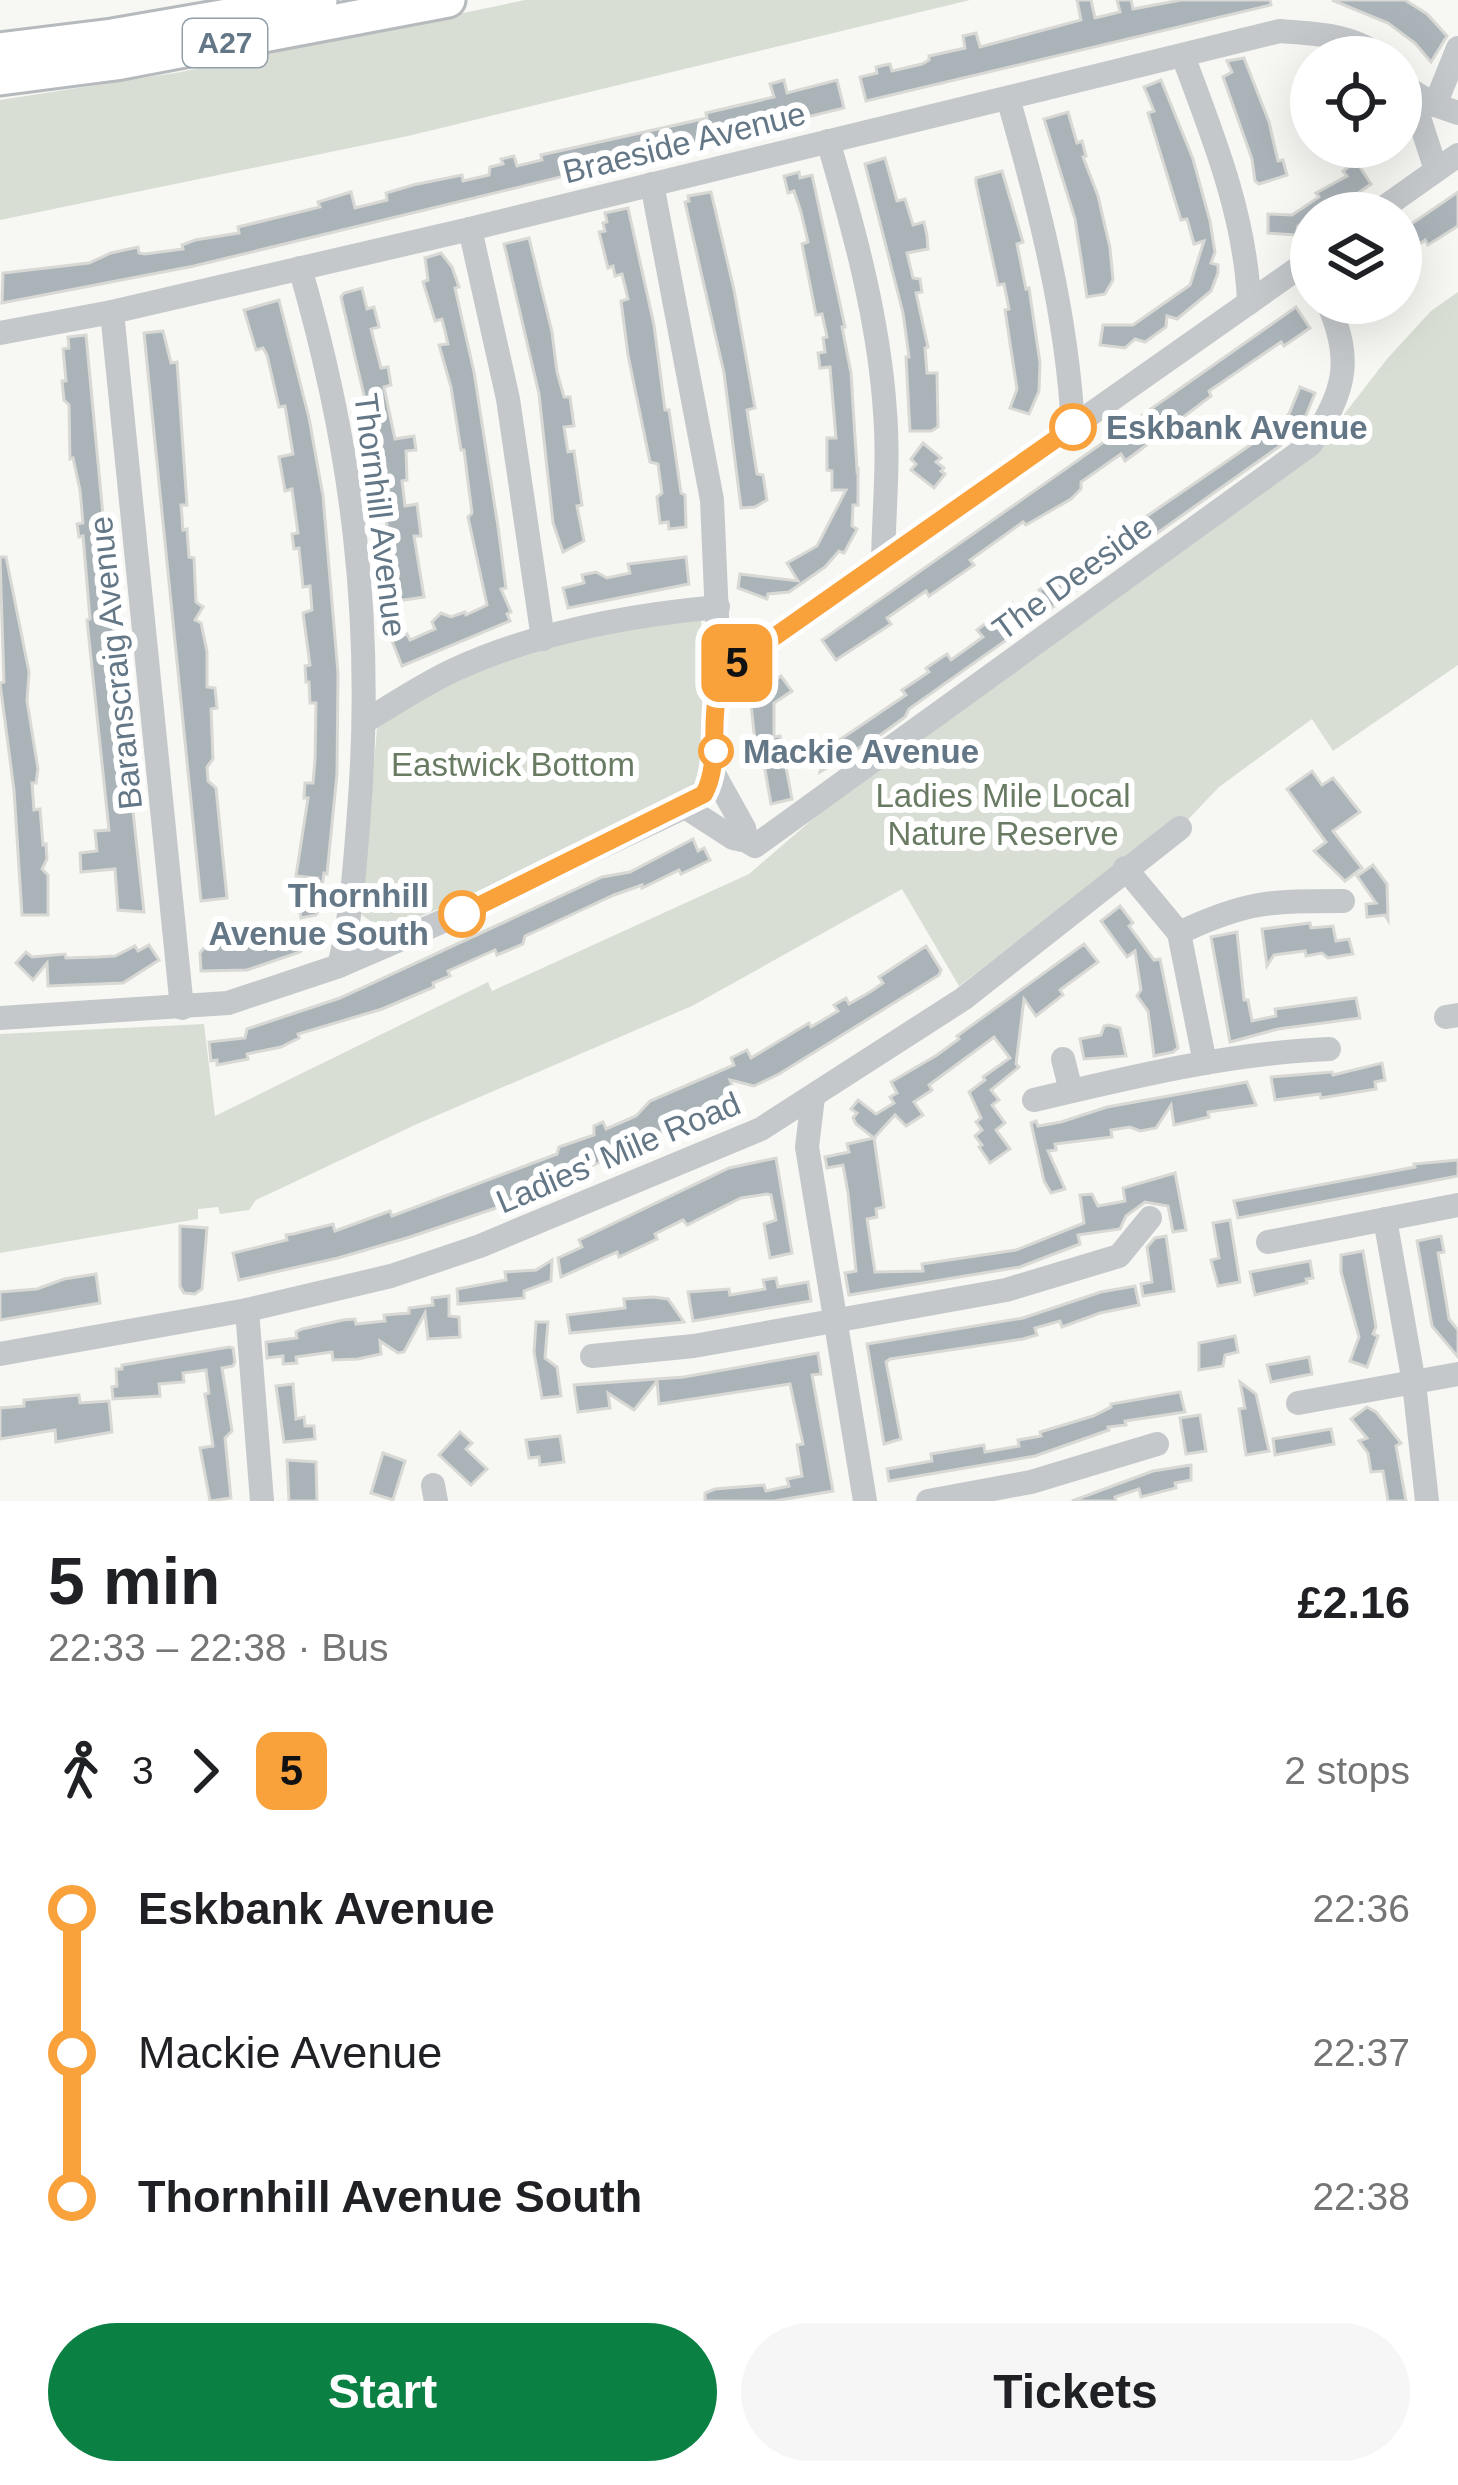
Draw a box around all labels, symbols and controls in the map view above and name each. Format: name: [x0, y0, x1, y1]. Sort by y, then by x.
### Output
road number: A27: [183, 19, 267, 67]
map controls: [1290, 36, 1422, 324]
button: locate: [1290, 36, 1422, 168]
street label: Braeside Avenue: [559, 94, 809, 191]
button: layers: [1290, 192, 1422, 324]
street label: Thornhill Avenue: [347, 391, 414, 639]
marker: Eskbank Avenue: [1051, 405, 1095, 449]
place label: Eskbank Avenue: [1106, 409, 1368, 446]
street label: The Deeside: [986, 507, 1159, 647]
street label: Baranscraig Avenue: [82, 514, 149, 811]
line badge: 5: [698, 624, 776, 702]
text: 5: [725, 639, 749, 686]
place label: Mackie Avenue: [743, 733, 979, 770]
marker: Mackie Avenue: [700, 735, 732, 767]
park label: Eastwick Bottom: [391, 746, 635, 783]
park label: Ladies Mile Local Nature Reserve: [876, 777, 1130, 852]
place label: Thornhill Avenue South: [208, 877, 429, 952]
marker: Thornhill Avenue South: [440, 892, 484, 936]
street label: Ladies' Mile Road: [491, 1084, 746, 1221]
text: 5 min: [48, 1544, 220, 1618]
text: £2.16: [1297, 1577, 1410, 1628]
text: 22:33 – 22:38 · Bus: [48, 1626, 388, 1669]
icon: walk: [48, 1738, 114, 1804]
icon: forward: [172, 1738, 238, 1804]
text: 5: [280, 1747, 303, 1794]
text: 3: [132, 1749, 154, 1792]
text: 2 stops: [1284, 1749, 1410, 1792]
text: Eskbank Avenue: [138, 1883, 495, 1934]
text: 22:36: [1312, 1887, 1410, 1930]
text: Mackie Avenue: [138, 2027, 442, 2078]
text: 22:37: [1312, 2031, 1410, 2074]
text: Thornhill Avenue South: [138, 2171, 642, 2222]
text: 22:38: [1312, 2175, 1410, 2218]
button: Start: [48, 2323, 717, 2461]
button: Tickets: [741, 2323, 1410, 2461]

